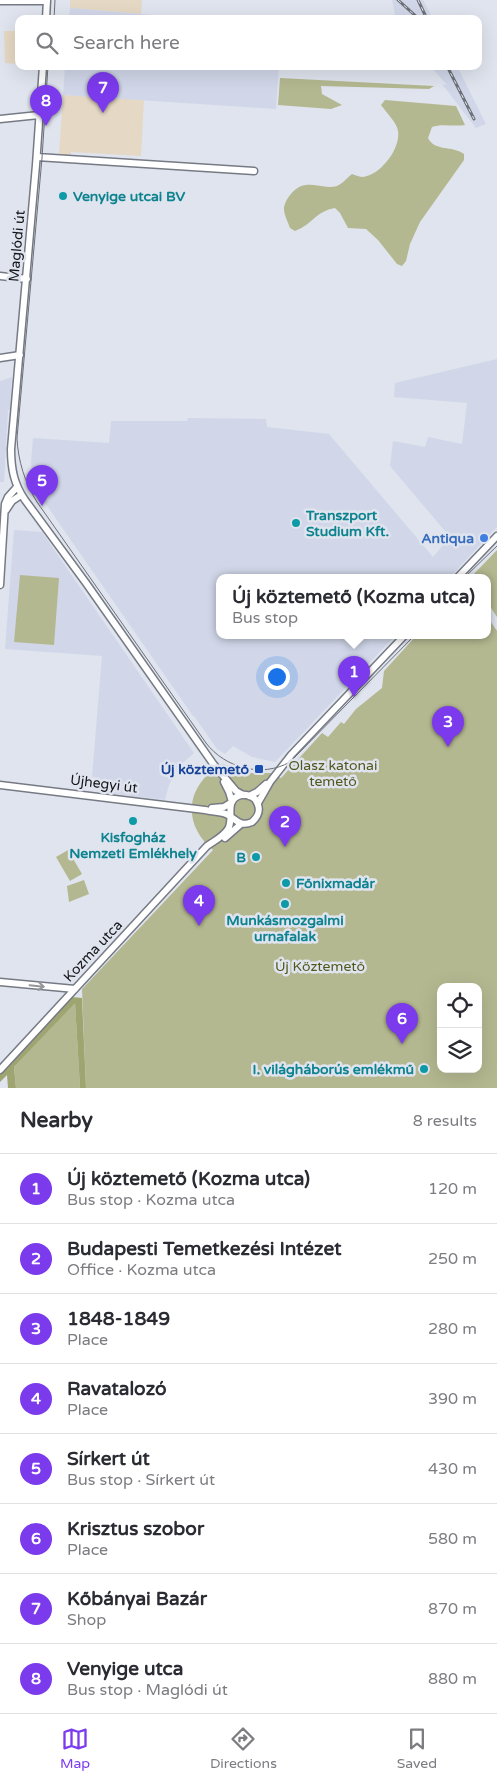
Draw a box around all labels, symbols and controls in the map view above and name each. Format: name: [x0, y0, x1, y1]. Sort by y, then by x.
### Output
search box: [15, 15, 482, 70]
icon: search: [33, 29, 61, 57]
text: Search here: [73, 32, 180, 54]
pin: 7: [87, 72, 119, 113]
pin: 8: [30, 85, 62, 126]
place label: Venyige utcai BV: [73, 188, 185, 205]
marker: Venyige utcai BV: [57, 190, 69, 202]
street label: Maglódi út: [5, 209, 29, 283]
pin: 5: [26, 465, 58, 506]
place label: Transzport Studium Kft.: [305, 507, 389, 540]
marker: Transzport Studium Kft.: [290, 517, 302, 529]
place label: Antiqua: [421, 530, 474, 547]
marker: Antiqua: [478, 532, 490, 544]
popup: [216, 574, 491, 639]
text: Új köztemető (Kozma utca): [232, 586, 475, 608]
text: Bus stop: [232, 608, 298, 628]
pin: 1: [338, 656, 370, 697]
your location: [264, 664, 290, 690]
pin: 3: [432, 706, 464, 747]
park label: Olasz katonai temető: [289, 757, 377, 790]
place label: Új köztemető: [161, 761, 249, 778]
marker: Új köztemető: [253, 763, 265, 775]
street label: Újhegyi út: [69, 771, 139, 797]
pin: 2: [269, 806, 301, 847]
marker: Kisfogház Nemzeti Emlékhely: [127, 815, 139, 827]
place label: Kisfogház Nemzeti Emlékhely: [69, 829, 197, 862]
place label: B: [236, 849, 246, 866]
marker: B: [250, 851, 262, 863]
place label: Főnixmadár: [296, 875, 375, 892]
marker: Főnixmadár: [280, 877, 292, 889]
pin: 4: [183, 885, 215, 926]
marker: Munkásmozgalmi urnafalak: [279, 898, 291, 910]
place label: Munkásmozgalmi urnafalak: [226, 912, 344, 945]
street label: Kozma utca: [60, 917, 126, 985]
park label: Új Köztemető: [275, 958, 365, 975]
one-way arrow: [29, 981, 45, 990]
map controls: [437, 983, 482, 1073]
button: locate: [437, 983, 482, 1028]
pin: 6: [386, 1003, 418, 1044]
button: layers: [437, 1028, 482, 1073]
place label: I. világháborús emlékmű: [253, 1061, 414, 1078]
marker: I. világháborús emlékmű: [418, 1063, 430, 1075]
text: Nearby: [20, 1108, 93, 1133]
text: 8 results: [413, 1111, 477, 1131]
text: Új köztemető (Kozma utca): [67, 1168, 310, 1190]
text: 1: [31, 1179, 41, 1199]
text: 120 m: [428, 1179, 477, 1199]
text: Bus stop · Kozma utca: [67, 1190, 235, 1210]
text: Budapesti Temetkezési Intézet: [67, 1238, 341, 1260]
text: 2: [31, 1249, 41, 1269]
text: 250 m: [428, 1249, 477, 1269]
text: Office · Kozma utca: [67, 1260, 216, 1280]
text: 1848-1849: [67, 1308, 170, 1330]
text: 3: [31, 1319, 41, 1339]
text: 280 m: [428, 1319, 477, 1339]
text: Place: [67, 1330, 108, 1350]
text: Ravatalozó: [67, 1378, 167, 1400]
text: 4: [31, 1389, 41, 1409]
text: 390 m: [428, 1389, 477, 1409]
text: Place: [67, 1400, 108, 1420]
text: Sírkert út: [67, 1448, 150, 1470]
text: 5: [31, 1459, 41, 1479]
text: 430 m: [428, 1459, 477, 1479]
text: Bus stop · Sírkert út: [67, 1470, 215, 1490]
text: Krisztus szobor: [67, 1518, 204, 1540]
text: 6: [31, 1529, 41, 1549]
text: 580 m: [428, 1529, 477, 1549]
text: Place: [67, 1540, 108, 1560]
text: Kőbányai Bazár: [67, 1588, 207, 1610]
text: 7: [31, 1599, 41, 1619]
text: 870 m: [428, 1599, 477, 1619]
text: Shop: [67, 1610, 106, 1630]
text: Venyige utca: [67, 1658, 183, 1680]
text: 8: [31, 1669, 41, 1689]
text: 880 m: [428, 1669, 477, 1689]
text: Bus stop · Maglódi út: [67, 1680, 228, 1700]
tab: Map: [60, 1725, 90, 1772]
tab: Directions: [210, 1725, 277, 1772]
tab: Saved: [397, 1725, 437, 1772]

